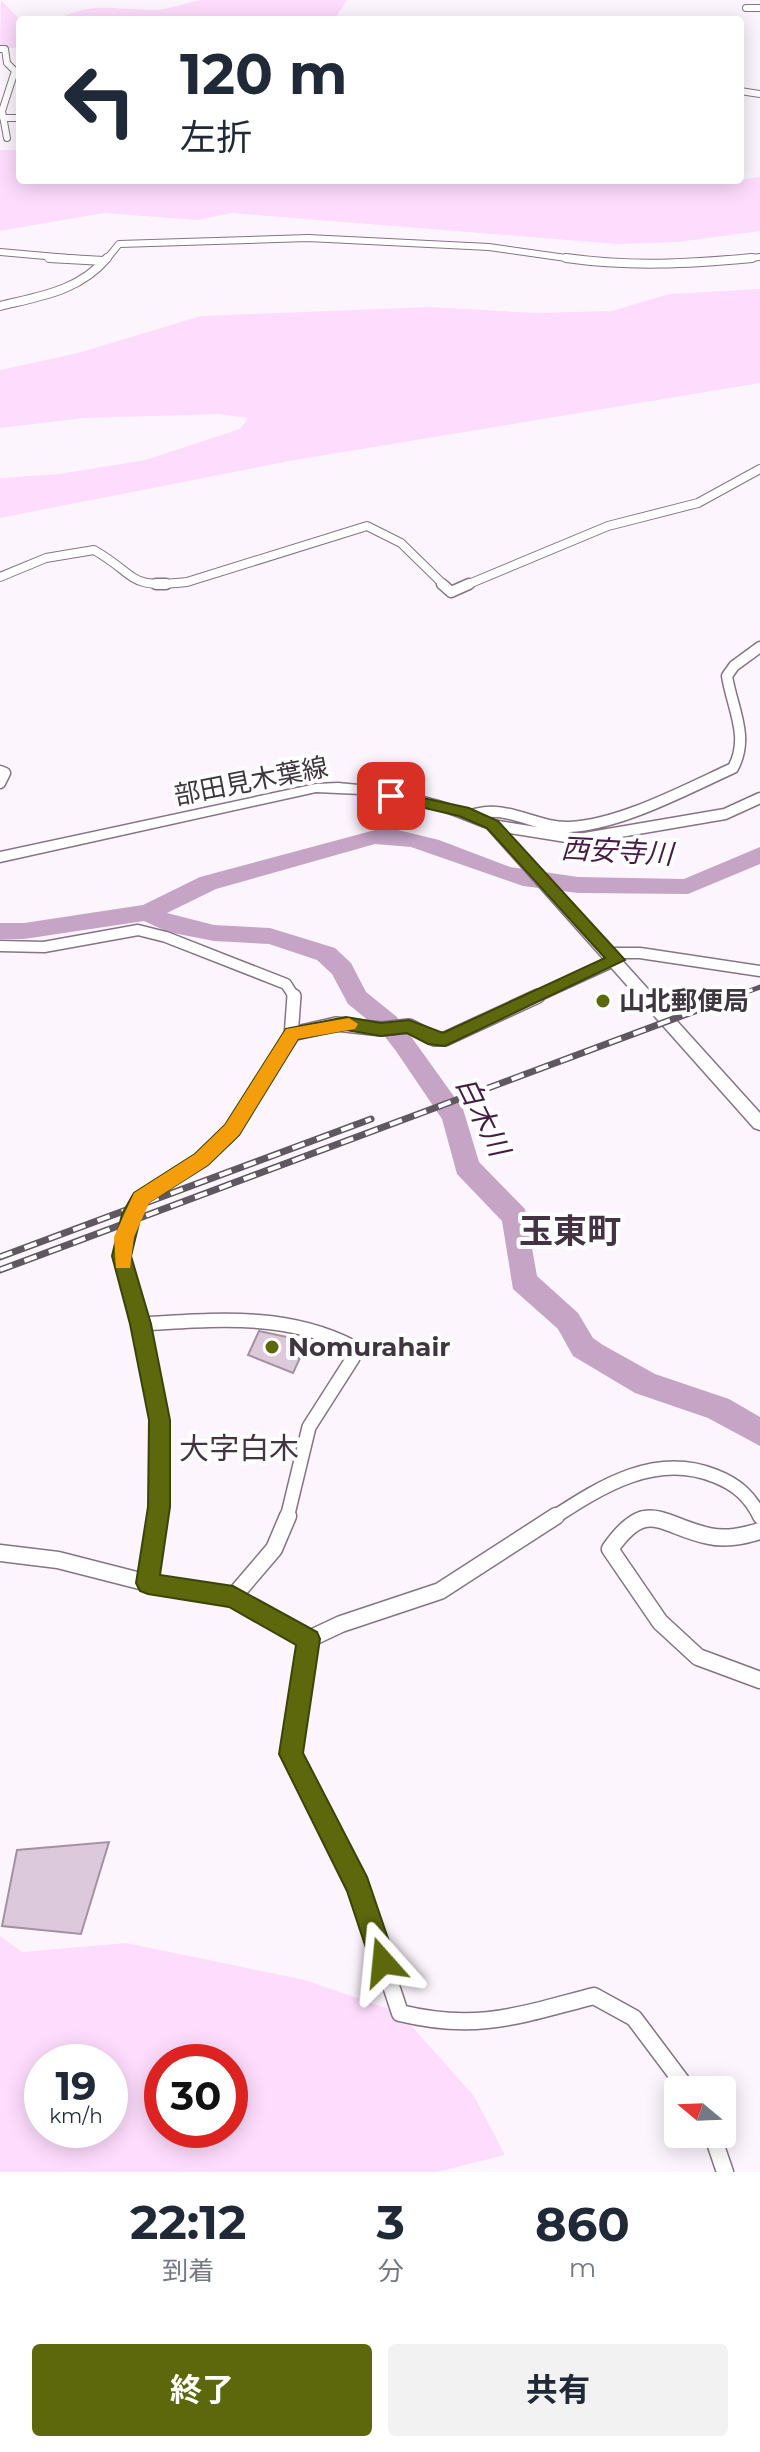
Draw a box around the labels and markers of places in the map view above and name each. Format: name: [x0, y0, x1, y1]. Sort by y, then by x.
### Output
pin: [357, 762, 425, 830]
place label: 山北郵便局: [619, 985, 749, 1017]
marker: 山北郵便局: [594, 992, 612, 1010]
place label: Nomurahair: [288, 1331, 450, 1363]
marker: Nomurahair: [263, 1338, 281, 1356]

